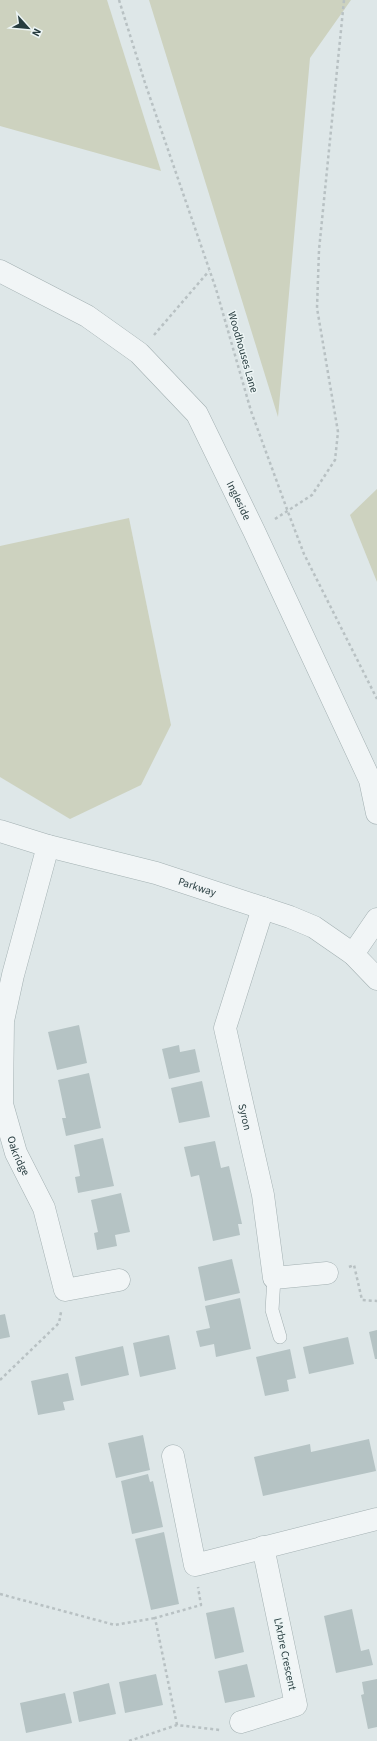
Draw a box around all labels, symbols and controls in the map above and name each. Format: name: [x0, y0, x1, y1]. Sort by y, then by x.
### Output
north arrow: [8, 8, 48, 48]
text: N: [28, 26, 45, 39]
street label: Woodhouses Lane: [224, 310, 262, 395]
street label: Ingleside: [223, 478, 255, 523]
street label: Parkway: [176, 873, 218, 900]
street label: Syron: [235, 1102, 255, 1132]
street label: Oakridge: [4, 1134, 34, 1178]
street label: L'Arbre Crescent: [270, 1616, 300, 1692]

